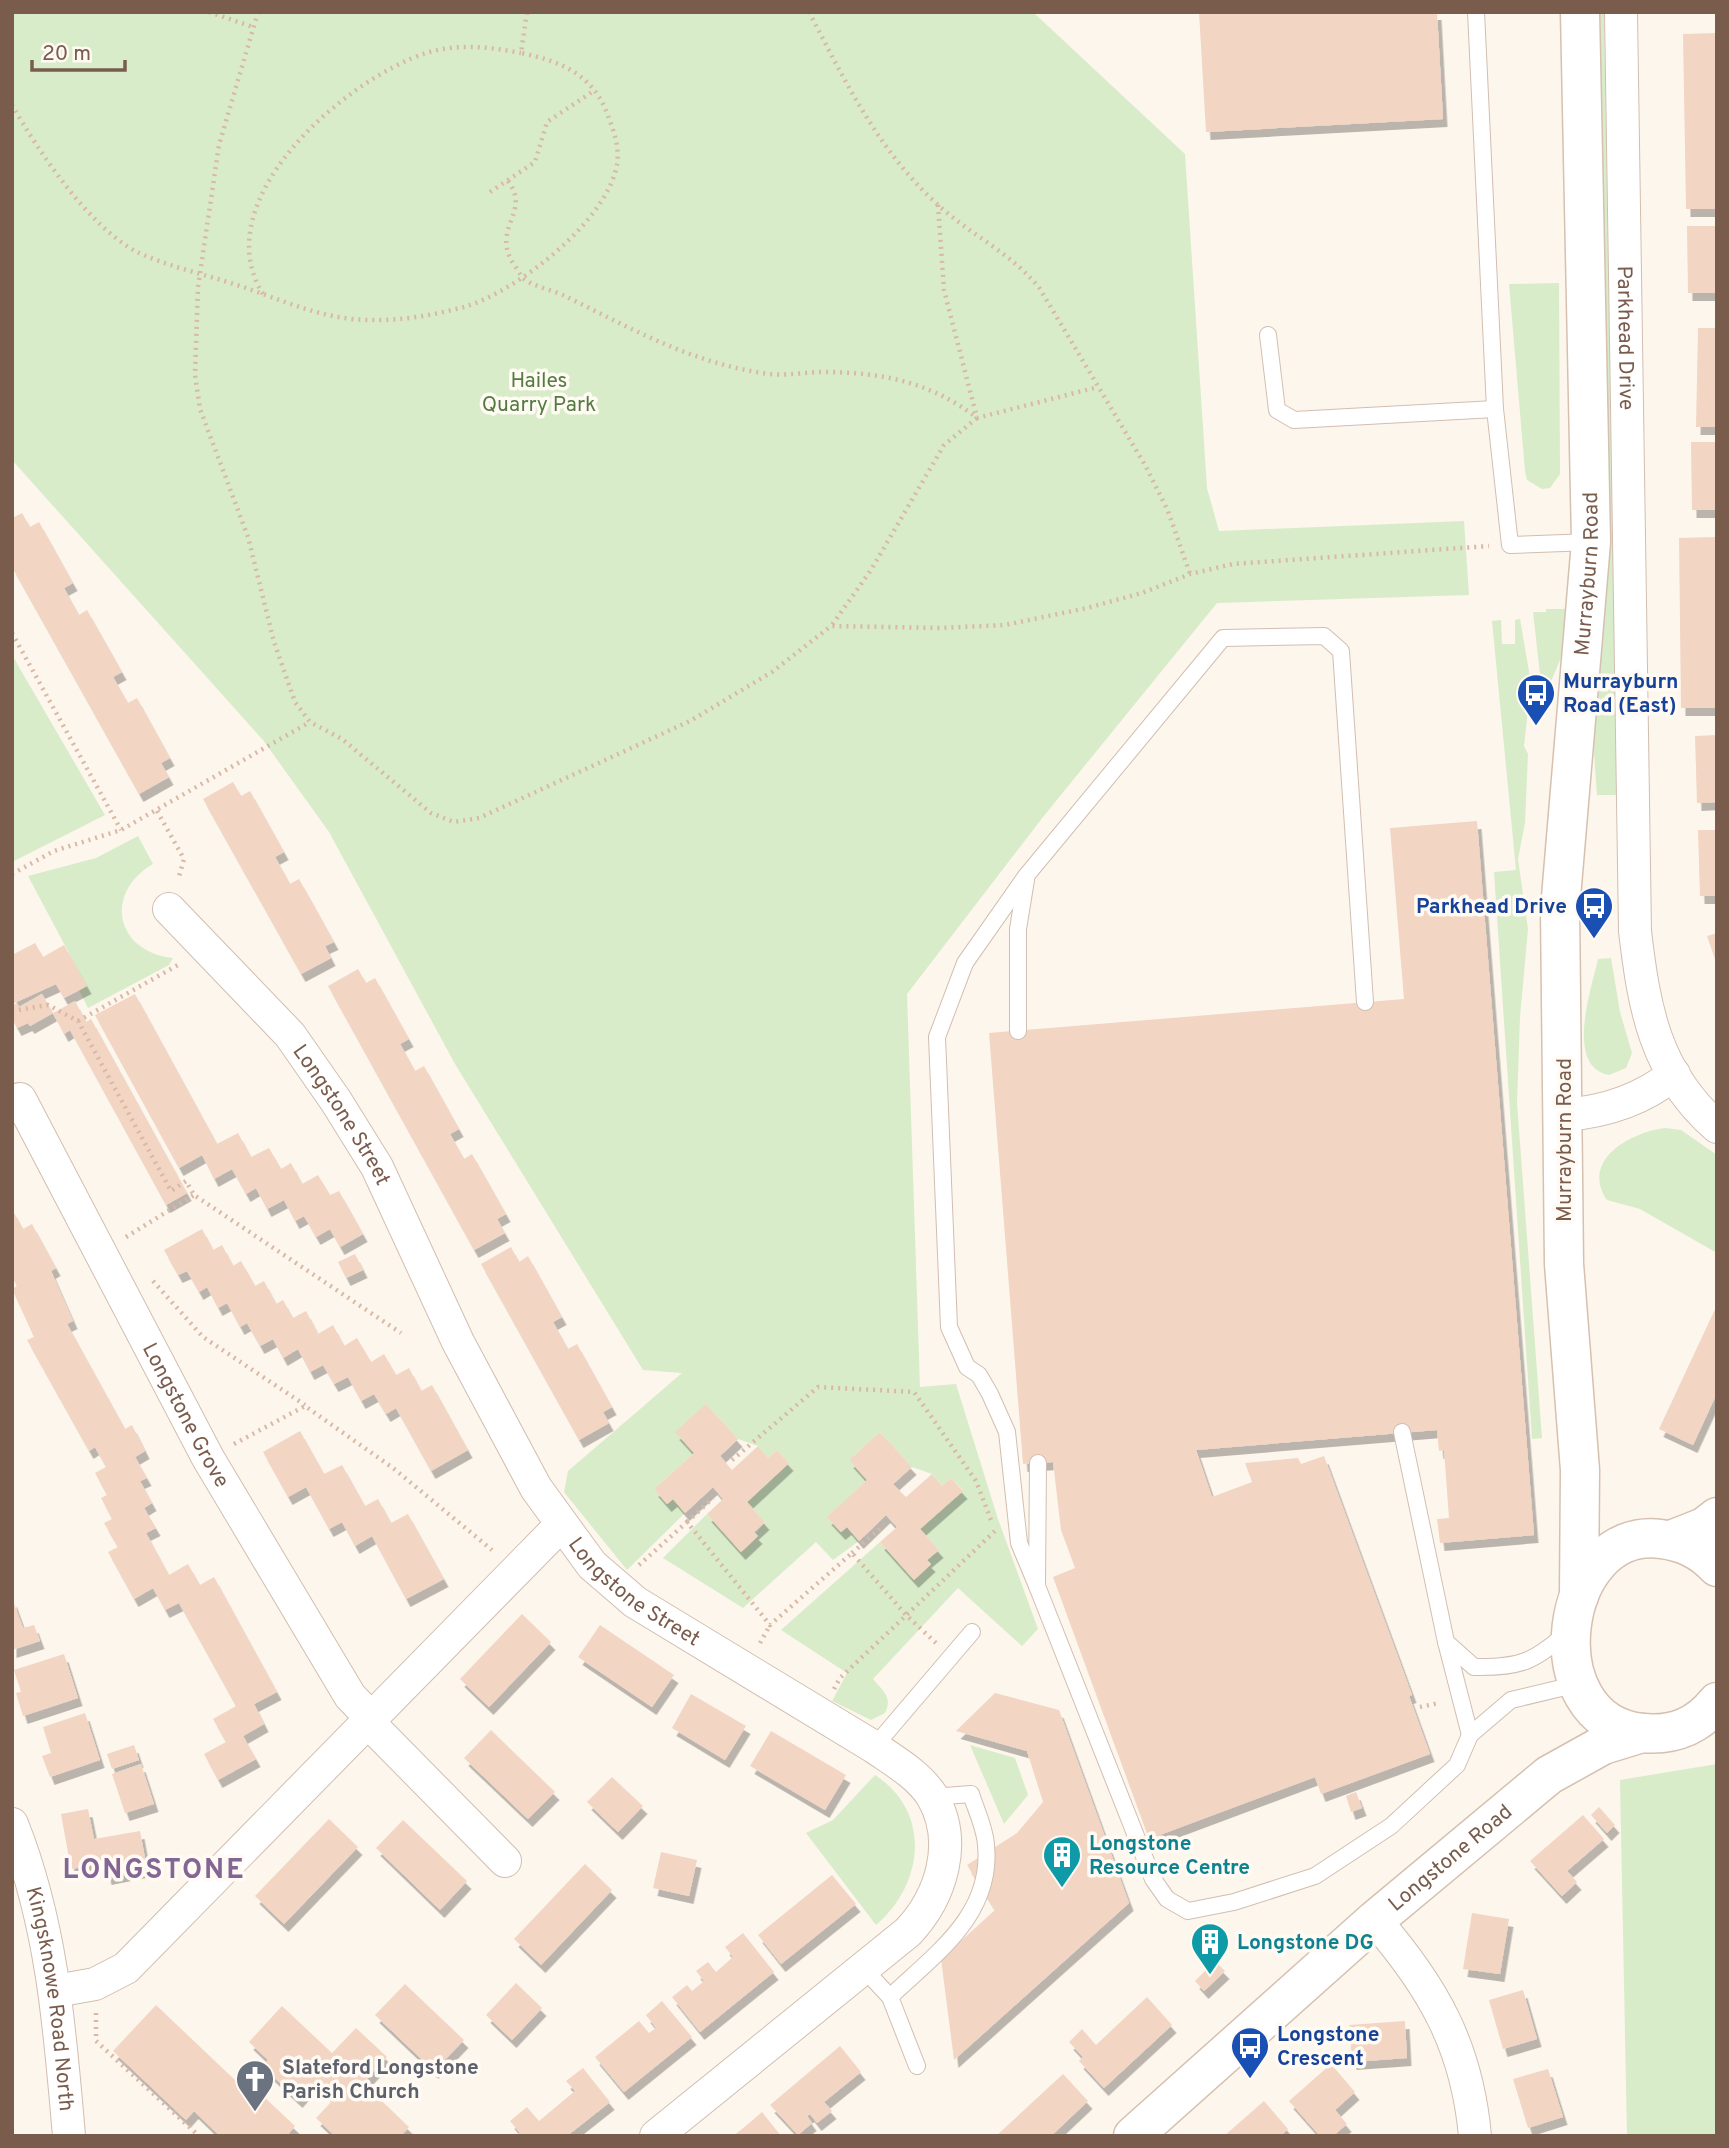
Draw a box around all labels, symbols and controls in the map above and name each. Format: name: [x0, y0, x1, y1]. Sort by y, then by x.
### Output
scale bar: [32, 28, 124, 72]
text: 20 m: [42, 41, 91, 68]
street label: Parkhead Drive: [1610, 265, 1639, 411]
park label: Hailes Quarry Park: [482, 368, 596, 419]
street label: Murrayburn Road: [1569, 492, 1606, 657]
place label: Murrayburn Road (East): [1563, 669, 1678, 720]
bus stop icon: Murrayburn Road (East): [1515, 672, 1557, 727]
bus stop icon: Parkhead Drive: [1573, 885, 1615, 940]
place label: Parkhead Drive: [1416, 894, 1567, 921]
street label: Longstone Street: [286, 1040, 396, 1190]
street label: Murrayburn Road: [1552, 1058, 1579, 1222]
street label: Longstone Grove: [135, 1339, 235, 1493]
street label: Longstone Street: [561, 1532, 705, 1653]
street label: Longstone Road: [1383, 1799, 1519, 1918]
place label: Longstone Resource Centre: [1089, 1831, 1250, 1882]
building icon: Longstone Resource Centre: [1041, 1834, 1083, 1889]
district label: LONGSTONE: [62, 1853, 246, 1889]
street label: Kingsknowe Road North: [19, 1884, 79, 2112]
building icon: Longstone DG: [1189, 1921, 1231, 1976]
place label: Longstone DG: [1237, 1930, 1374, 1957]
place label: Longstone Crescent: [1277, 2022, 1379, 2073]
bus stop icon: Longstone Crescent: [1229, 2025, 1271, 2080]
place label: Slateford Longstone Parish Church: [282, 2055, 479, 2106]
church icon: Slateford Longstone Parish Church: [234, 2058, 276, 2113]

